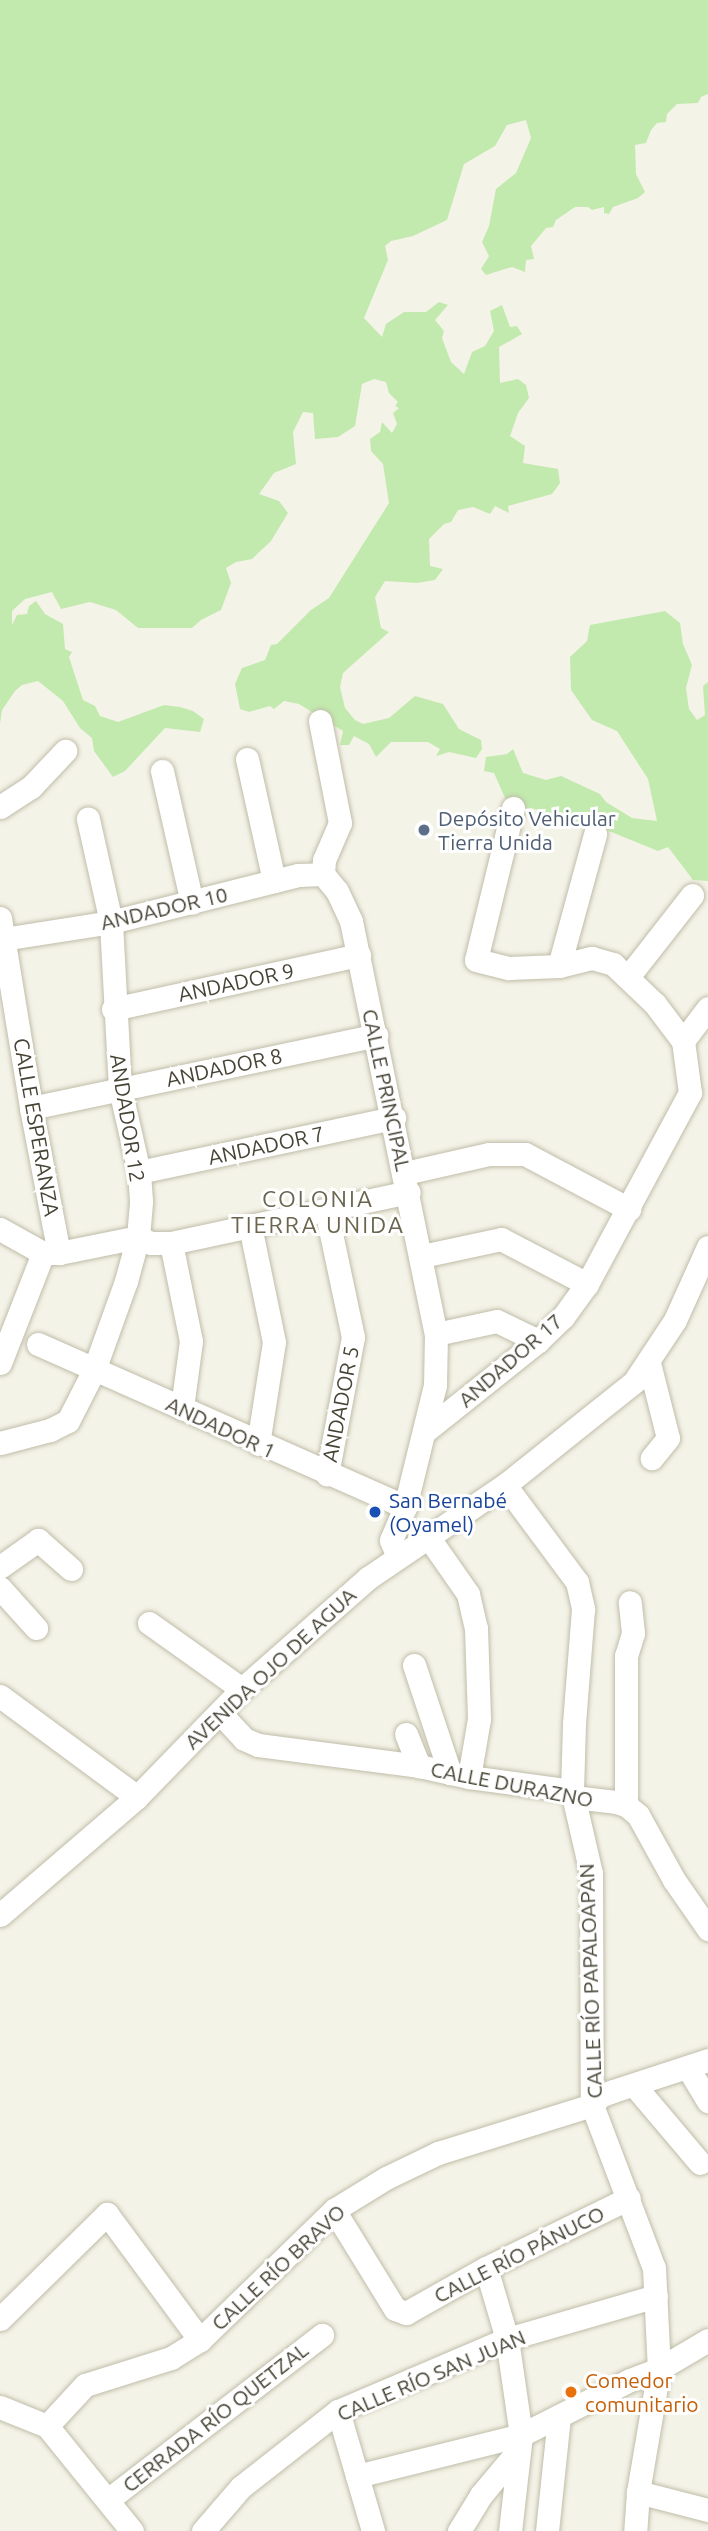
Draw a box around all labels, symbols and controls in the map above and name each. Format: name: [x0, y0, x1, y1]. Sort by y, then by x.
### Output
place label: Depósito Vehicular Tierra Unida: [438, 805, 616, 855]
marker: Depósito Vehicular Tierra Unida: [416, 822, 432, 838]
street label: ANDADOR 10: [98, 881, 230, 935]
street label: ANDADOR 9: [176, 957, 296, 1007]
street label: CALLE PRINCIPAL: [357, 1007, 417, 1173]
street label: CALLE ESPERANZA: [9, 1036, 65, 1218]
street label: ANDADOR 8: [164, 1042, 284, 1092]
street label: ANDADOR 12: [105, 1052, 151, 1184]
street label: ANDADOR 7: [206, 1120, 326, 1170]
district label: COLONIA TIERRA UNIDA: [232, 1185, 404, 1239]
street label: ANDADOR 17: [453, 1308, 567, 1412]
street label: ANDADOR 5: [316, 1344, 364, 1464]
street label: ANDADOR 1: [162, 1391, 280, 1463]
place label: San Bernabé (Oyamel): [389, 1487, 507, 1537]
marker: San Bernabé (Oyamel): [367, 1504, 383, 1520]
street label: AVENIDA OJO DE AGUA: [179, 1582, 361, 1754]
street label: CALLE DURAZNO: [429, 1756, 595, 1812]
street label: CALLE RÍO PAPALOAPAN: [573, 1863, 607, 2099]
street label: CALLE RÍO BRAVO: [206, 2199, 350, 2335]
street label: CALLE RÍO PÁNUCO: [429, 2200, 609, 2308]
street label: CALLE RÍO SAN JUAN: [333, 2324, 529, 2426]
street label: CERRADA RÍO QUETZAL: [117, 2337, 313, 2497]
place label: Comedor comunitario: [585, 2367, 699, 2417]
marker: Comedor comunitario: [563, 2384, 579, 2400]

